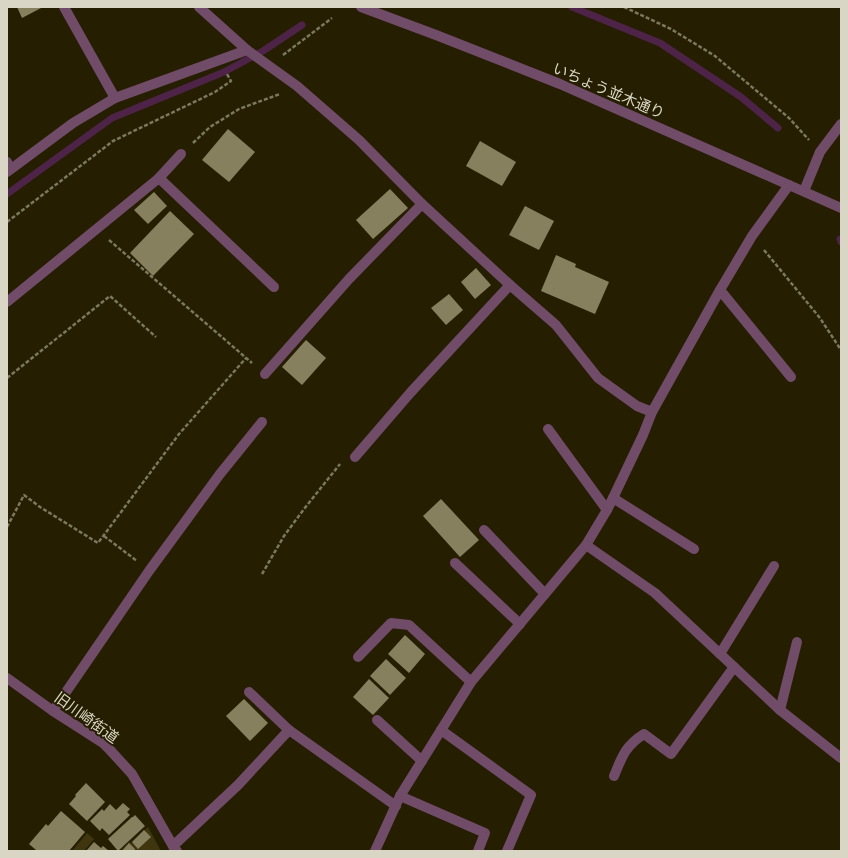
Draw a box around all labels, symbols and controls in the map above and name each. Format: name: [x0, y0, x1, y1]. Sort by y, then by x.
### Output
street label: いちょう並木通り: [550, 58, 668, 122]
street label: 旧川崎街道: [51, 688, 123, 746]

